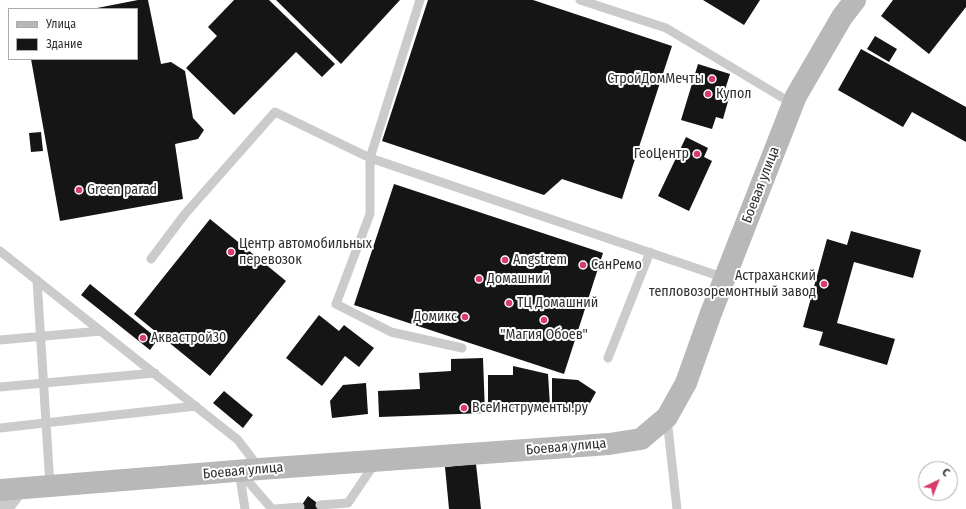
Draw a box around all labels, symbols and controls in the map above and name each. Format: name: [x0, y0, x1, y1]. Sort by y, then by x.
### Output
legend: [8, 8, 138, 60]
text: Улица: [46, 17, 76, 31]
text: Здание: [46, 37, 82, 51]
place label: СтройДомМечты: [607, 71, 704, 87]
marker: СтройДомМечты: [707, 74, 717, 84]
place label: Купол: [716, 86, 751, 102]
marker: Купол: [703, 89, 713, 99]
street label: Боевая улица: [739, 144, 783, 226]
place label: ГеоЦентр: [634, 146, 689, 162]
marker: ГеоЦентр: [692, 149, 702, 159]
place label: Green parad: [87, 182, 157, 198]
marker: Green parad: [74, 185, 84, 195]
place label: Центр автомобильных перевозок: [239, 236, 372, 268]
marker: Центр автомобильных перевозок: [226, 247, 236, 257]
place label: Angstrem: [513, 252, 567, 268]
marker: Angstrem: [500, 255, 510, 265]
place label: СанРемо: [591, 257, 642, 273]
marker: СанРемо: [578, 260, 588, 270]
place label: Астраханский тепловозоремонтный завод: [649, 268, 816, 300]
place label: Домашний: [487, 271, 550, 287]
marker: Домашний: [474, 274, 484, 284]
marker: Астраханский тепловозоремонтный завод: [819, 279, 829, 289]
place label: ТЦ Домашний: [517, 295, 598, 311]
marker: ТЦ Домашний: [504, 298, 514, 308]
place label: Домикс: [413, 309, 457, 325]
marker: Домикс: [460, 312, 470, 322]
marker: "Магия Обоев": [539, 315, 549, 325]
place label: "Магия Обоев": [500, 327, 588, 343]
place label: Аквастрой30: [151, 330, 226, 346]
marker: Аквастрой30: [138, 333, 148, 343]
place label: ВсеИнструменты.ру: [472, 400, 588, 416]
marker: ВсеИнструменты.ру: [459, 403, 469, 413]
street label: Боевая улица: [525, 435, 607, 459]
street label: Боевая улица: [202, 459, 284, 483]
north arrow: [918, 461, 958, 501]
text: С: [939, 466, 952, 479]

